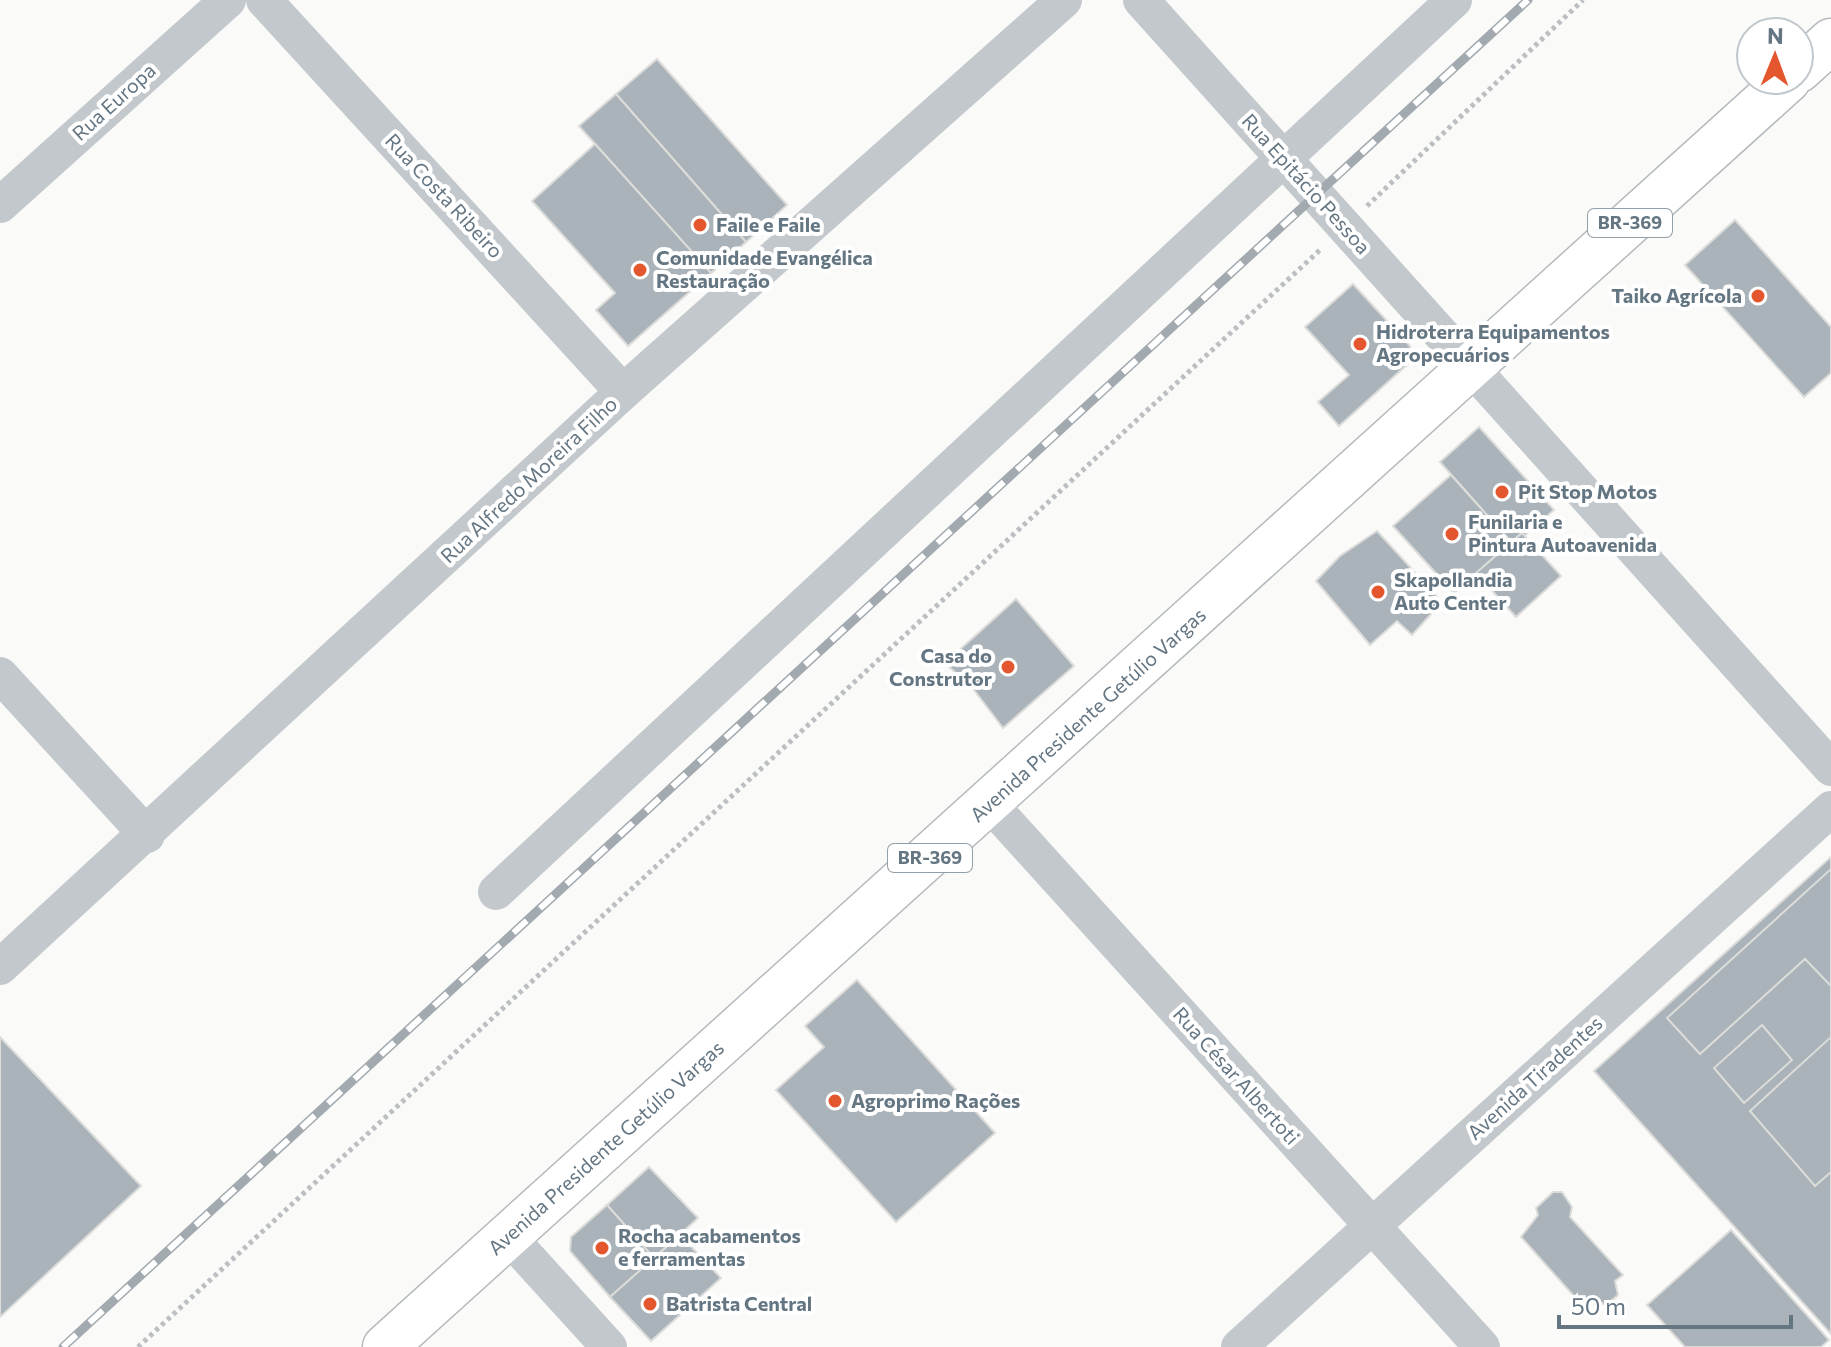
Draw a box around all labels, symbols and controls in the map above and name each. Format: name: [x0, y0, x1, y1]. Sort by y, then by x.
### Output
north arrow: [1735, 16, 1815, 96]
text: N: [1767, 22, 1784, 49]
street label: Rua Europa: [67, 58, 160, 145]
street label: Rua Epitácio Pessoa: [1237, 108, 1376, 258]
street label: Rua Costa Ribeiro: [381, 128, 509, 263]
road number: BR-369: [1588, 209, 1672, 237]
place label: Faile e Faile: [716, 212, 821, 236]
marker: Faile e Faile: [691, 216, 709, 234]
place label: Comunidade Evangélica Restauração: [656, 245, 873, 292]
marker: Comunidade Evangélica Restauração: [631, 261, 649, 279]
place label: Taiko Agrícola: [1611, 283, 1742, 307]
marker: Taiko Agrícola: [1749, 287, 1767, 305]
place label: Hidroterra Equipamentos Agropecuários: [1376, 319, 1610, 366]
marker: Hidroterra Equipamentos Agropecuários: [1351, 335, 1369, 353]
street label: Rua Alfredo Moreira Filho: [435, 391, 622, 567]
place label: Pit Stop Motos: [1518, 479, 1657, 503]
marker: Pit Stop Motos: [1493, 483, 1511, 501]
place label: Funilaria e Pintura Autoavenida: [1468, 509, 1657, 556]
marker: Funilaria e Pintura Autoavenida: [1443, 525, 1461, 543]
place label: Skapollandia Auto Center: [1394, 567, 1513, 614]
marker: Skapollandia Auto Center: [1369, 583, 1387, 601]
street label: Avenida Presidente Getúlio Vargas: [965, 602, 1210, 826]
place label: Casa do Construtor: [889, 643, 992, 690]
marker: Casa do Construtor: [999, 658, 1017, 676]
road number: BR-369: [888, 844, 972, 872]
street label: Rua César Albertoti: [1169, 1002, 1305, 1149]
street label: Avenida Tiradentes: [1462, 1010, 1607, 1144]
street label: Avenida Presidente Getúlio Vargas: [483, 1035, 728, 1259]
place label: Agroprimo Rações: [851, 1088, 1020, 1112]
marker: Agroprimo Rações: [826, 1092, 844, 1110]
place label: Rocha acabamentos e ferramentas: [618, 1223, 801, 1270]
marker: Rocha acabamentos e ferramentas: [593, 1239, 611, 1257]
scale bar: [1559, 1279, 1791, 1329]
place label: Batrista Central: [666, 1291, 812, 1315]
text: 50 m: [1571, 1291, 1626, 1320]
marker: Batrista Central: [641, 1295, 659, 1313]

